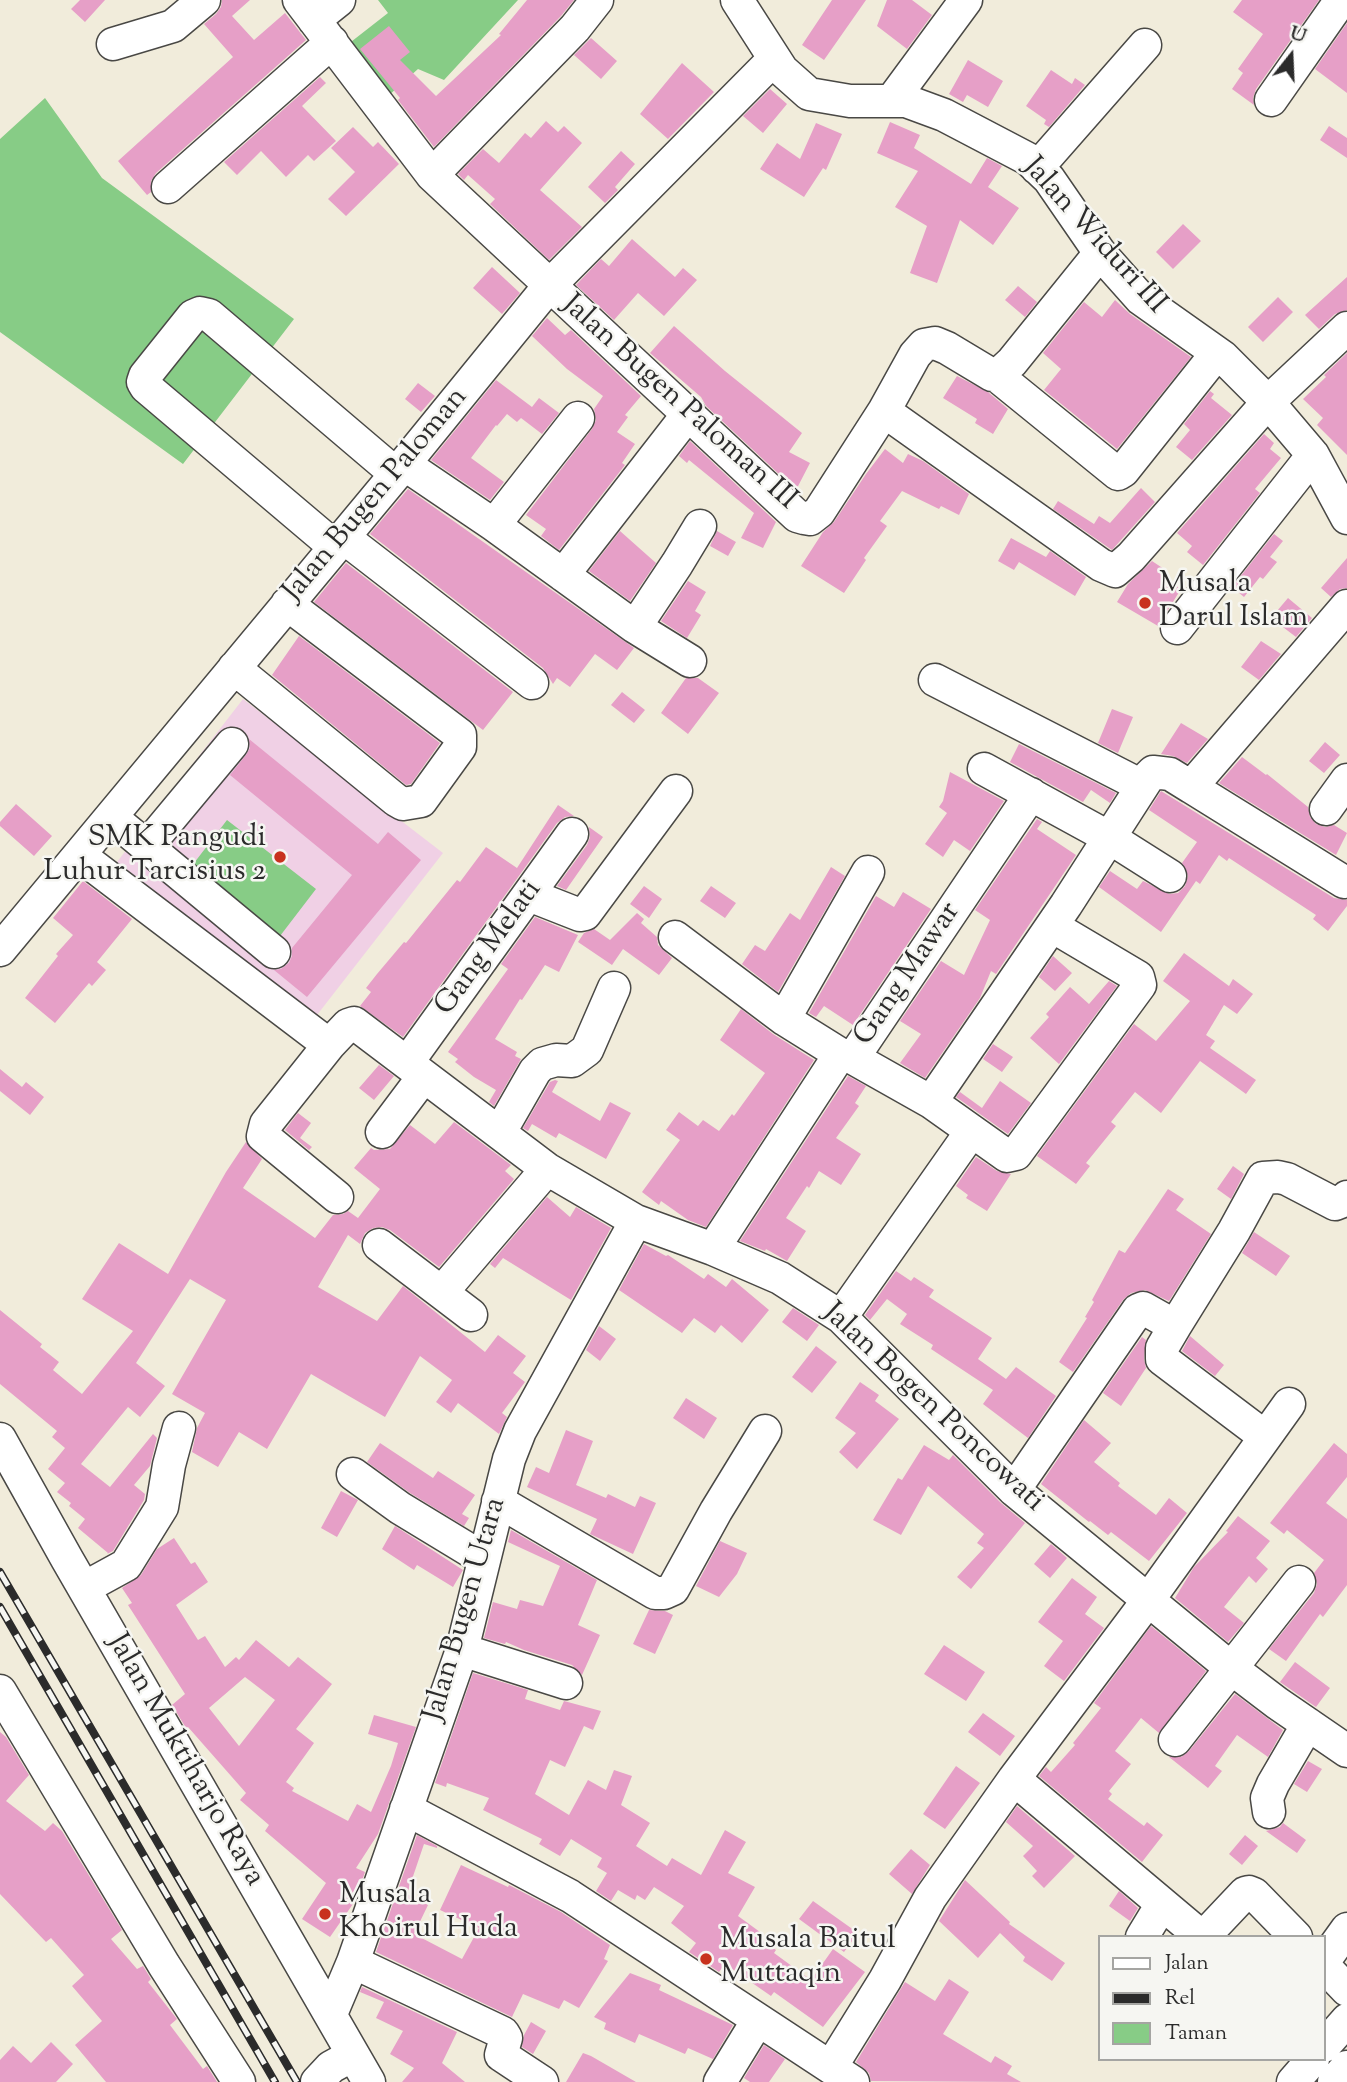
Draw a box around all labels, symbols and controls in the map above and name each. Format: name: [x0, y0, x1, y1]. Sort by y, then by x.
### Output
text: U: [1286, 20, 1309, 51]
north arrow: [1256, 21, 1326, 91]
street label: Jalan Widuri III: [1013, 151, 1173, 323]
street label: Jalan Bugen Paloman III: [553, 289, 803, 519]
street label: Jalan Bugen Paloman: [277, 381, 477, 611]
place label: Musala Darul Islam: [1159, 568, 1308, 638]
marker: Musala Darul Islam: [1137, 595, 1153, 611]
place label: SMK Pangudi Luhur Tarcisius 2: [44, 822, 266, 892]
marker: SMK Pangudi Luhur Tarcisius 2: [272, 849, 288, 865]
street label: Gang Melati: [429, 874, 551, 1024]
street label: Gang Mawar: [848, 897, 970, 1053]
street label: Jalan Bogen Poncowati: [814, 1297, 1050, 1521]
street label: Jalan Bugen Utara: [418, 1494, 516, 1726]
street label: Jalan Muktiharjo Raya: [97, 1628, 271, 1894]
place label: Musala Khoirul Huda: [339, 1879, 518, 1950]
marker: Musala Khoirul Huda: [317, 1906, 333, 1922]
place label: Musala Baitul Muttaqin: [720, 1924, 896, 1994]
legend: [1098, 1935, 1326, 2061]
text: Jalan: [1165, 1949, 1209, 1979]
marker: Musala Baitul Muttaqin: [698, 1951, 714, 1967]
text: Rel: [1165, 1984, 1195, 2014]
text: Taman: [1165, 2019, 1227, 2049]

